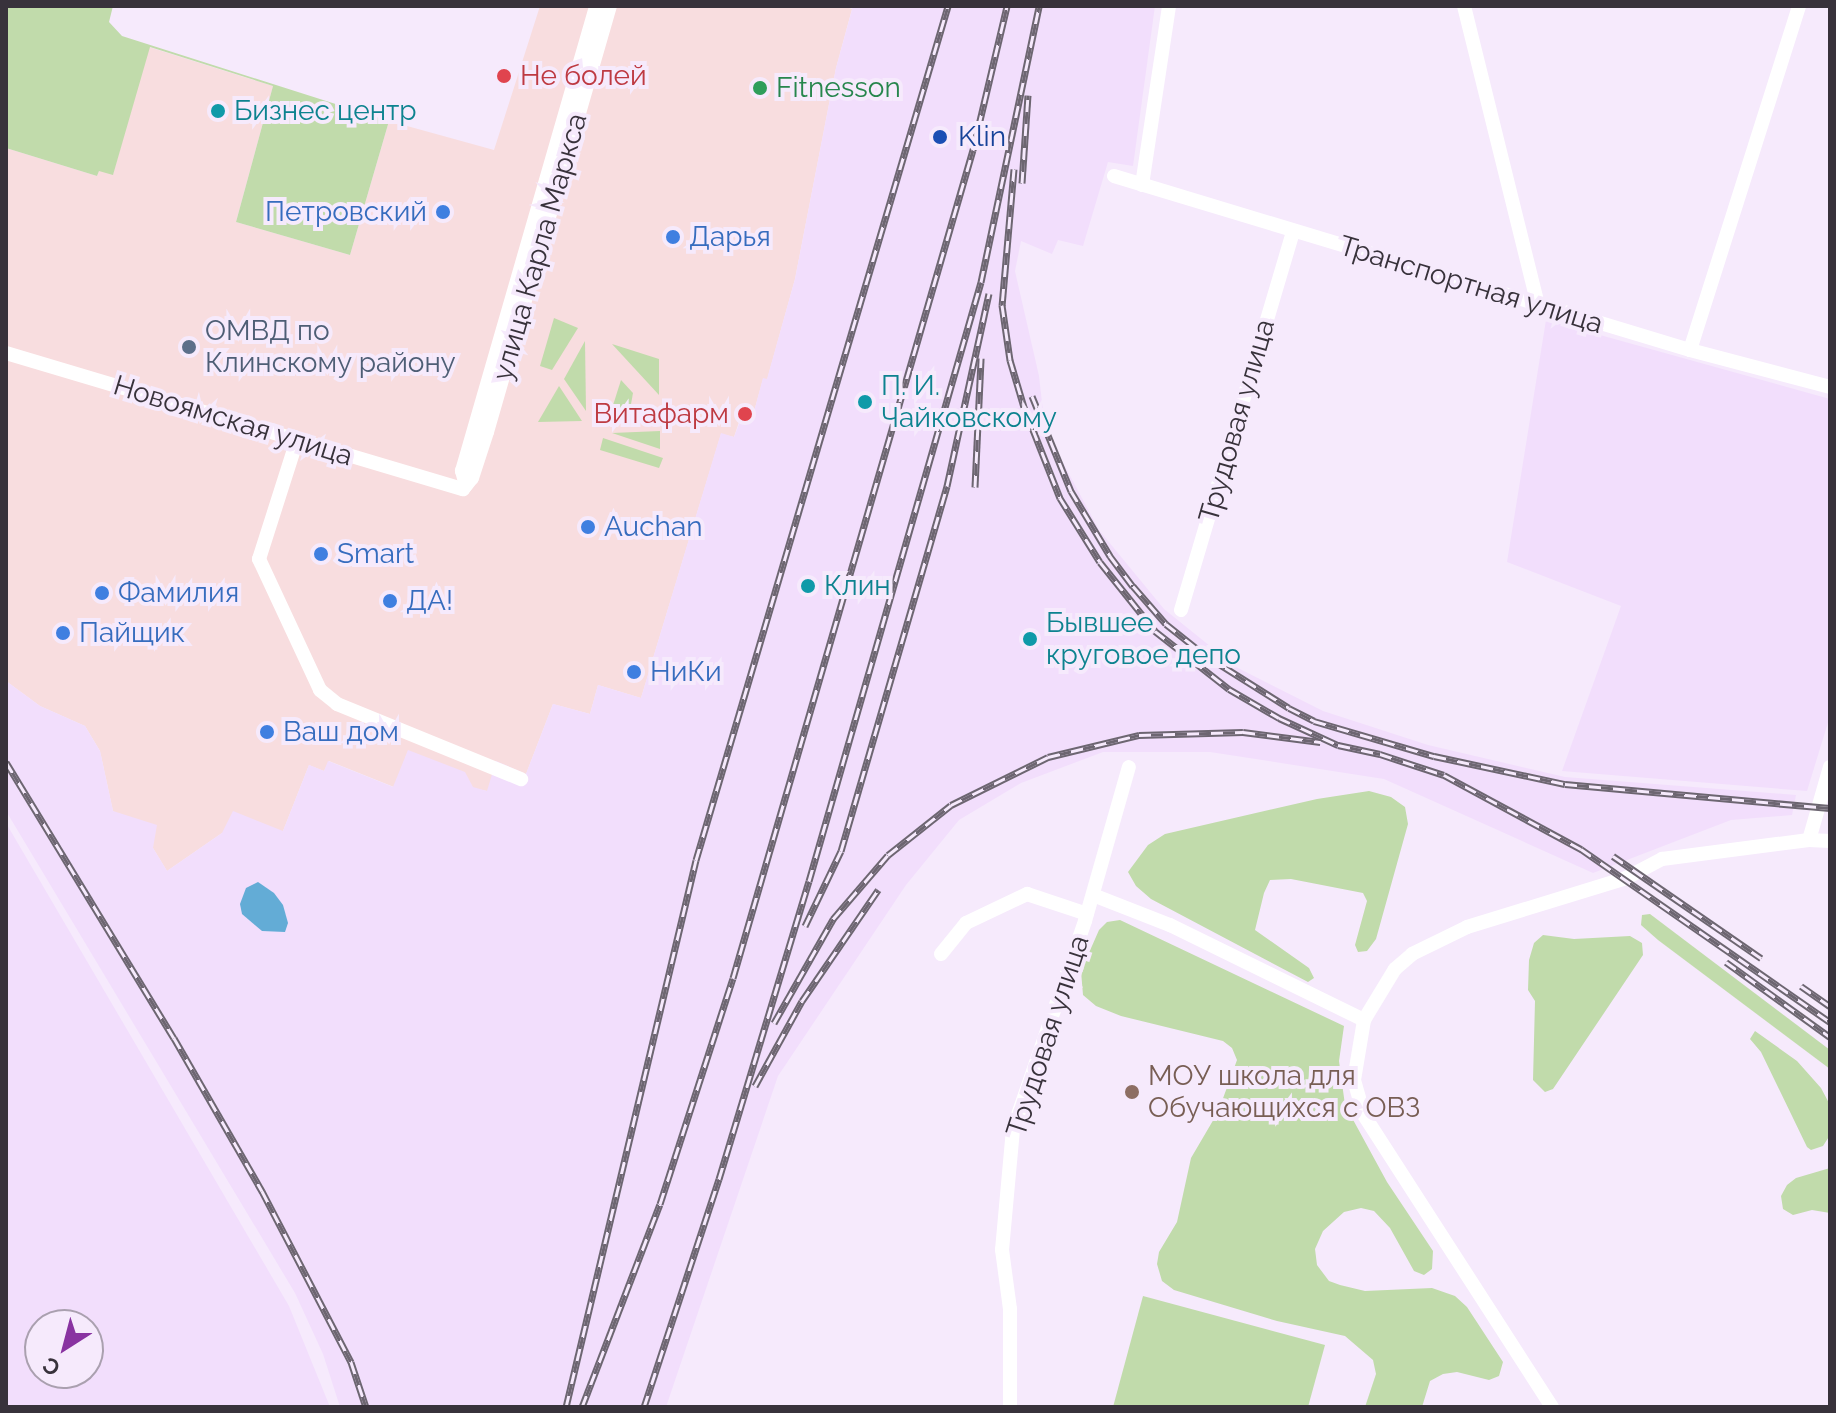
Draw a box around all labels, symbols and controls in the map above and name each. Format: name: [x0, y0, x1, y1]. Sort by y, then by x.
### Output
place label: Не болей: [520, 59, 647, 93]
marker: Не болей: [495, 67, 513, 85]
place label: Fitnesson: [776, 71, 901, 105]
marker: Fitnesson: [751, 79, 769, 97]
place label: Бизнес центр: [234, 94, 417, 128]
marker: Бизнес центр: [209, 102, 227, 120]
street label: улица Карла Маркса: [486, 110, 594, 384]
place label: Klin: [958, 120, 1006, 154]
marker: Klin: [929, 126, 951, 148]
place label: Петровский: [265, 195, 427, 229]
marker: Петровский: [434, 203, 452, 221]
place label: Дарья: [689, 220, 771, 254]
marker: Дарья: [664, 228, 682, 246]
street label: Транспортная улица: [1335, 229, 1607, 341]
place label: ОМВД по Клинскому району: [205, 314, 456, 380]
street label: Трудовая улица: [1192, 315, 1282, 527]
marker: ОМВД по Клинскому району: [180, 338, 198, 356]
street label: Новоямская улица: [109, 369, 357, 473]
place label: П. И. Чайковскому: [881, 369, 1057, 435]
marker: П. И. Чайковскому: [856, 393, 874, 411]
place label: Витафарм: [593, 397, 729, 431]
marker: Витафарм: [736, 405, 754, 423]
place label: Auchan: [604, 510, 703, 544]
marker: Auchan: [579, 518, 597, 536]
place label: Smart: [337, 537, 414, 571]
marker: Smart: [312, 545, 330, 563]
place label: Клин: [824, 569, 891, 603]
place label: Фамилия: [118, 576, 239, 610]
marker: Клин: [799, 577, 817, 595]
marker: Фамилия: [93, 584, 111, 602]
place label: ДА!: [406, 584, 453, 618]
marker: ДА!: [381, 592, 399, 610]
place label: Бывшее круговое депо: [1046, 606, 1241, 672]
place label: Пайщик: [79, 616, 185, 650]
marker: Пайщик: [54, 624, 72, 642]
marker: Бывшее круговое депо: [1021, 630, 1039, 648]
place label: НиКи: [650, 655, 722, 689]
marker: НиКи: [625, 663, 643, 681]
place label: Ваш дом: [283, 715, 399, 749]
marker: Ваш дом: [258, 723, 276, 741]
street label: Трудовая улица: [999, 931, 1097, 1141]
place label: МОУ школа для Обучающихся с ОВЗ: [1148, 1059, 1420, 1125]
marker: МОУ школа для Обучающихся с ОВЗ: [1123, 1083, 1141, 1101]
north arrow: [24, 1309, 104, 1389]
text: С: [37, 1352, 65, 1382]

